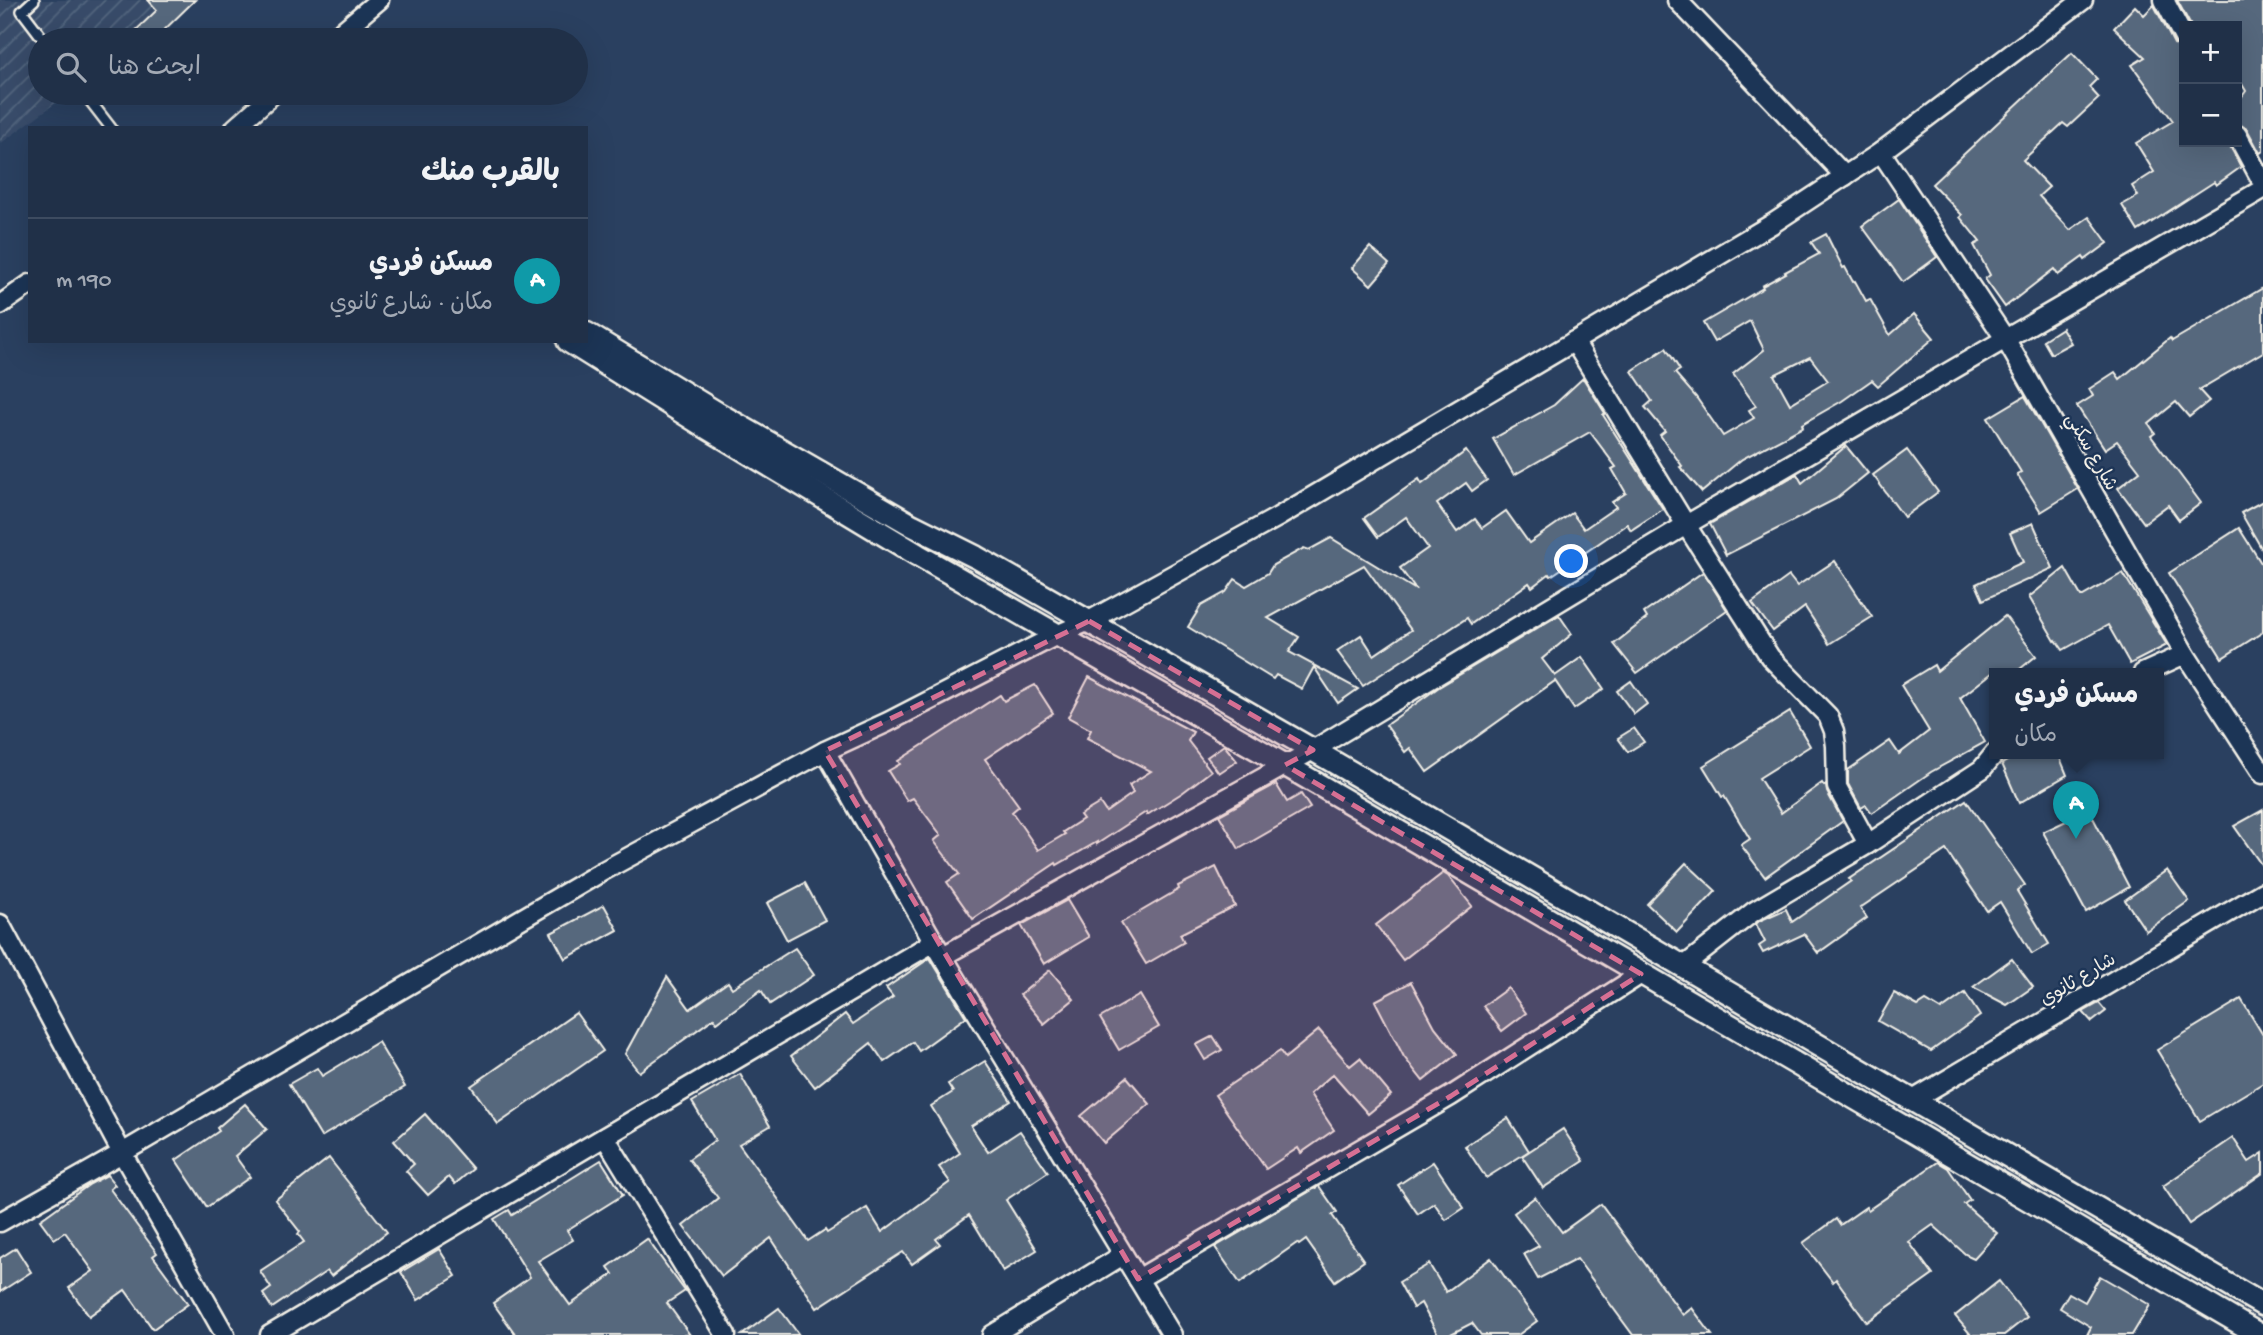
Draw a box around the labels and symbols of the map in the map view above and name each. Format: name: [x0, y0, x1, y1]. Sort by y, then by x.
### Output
street label: شارع سكني: [2057, 410, 2121, 497]
your location: [1554, 544, 1588, 578]
pin: A: [2053, 781, 2099, 839]
street label: شارع ثانوي: [2037, 949, 2121, 1013]

